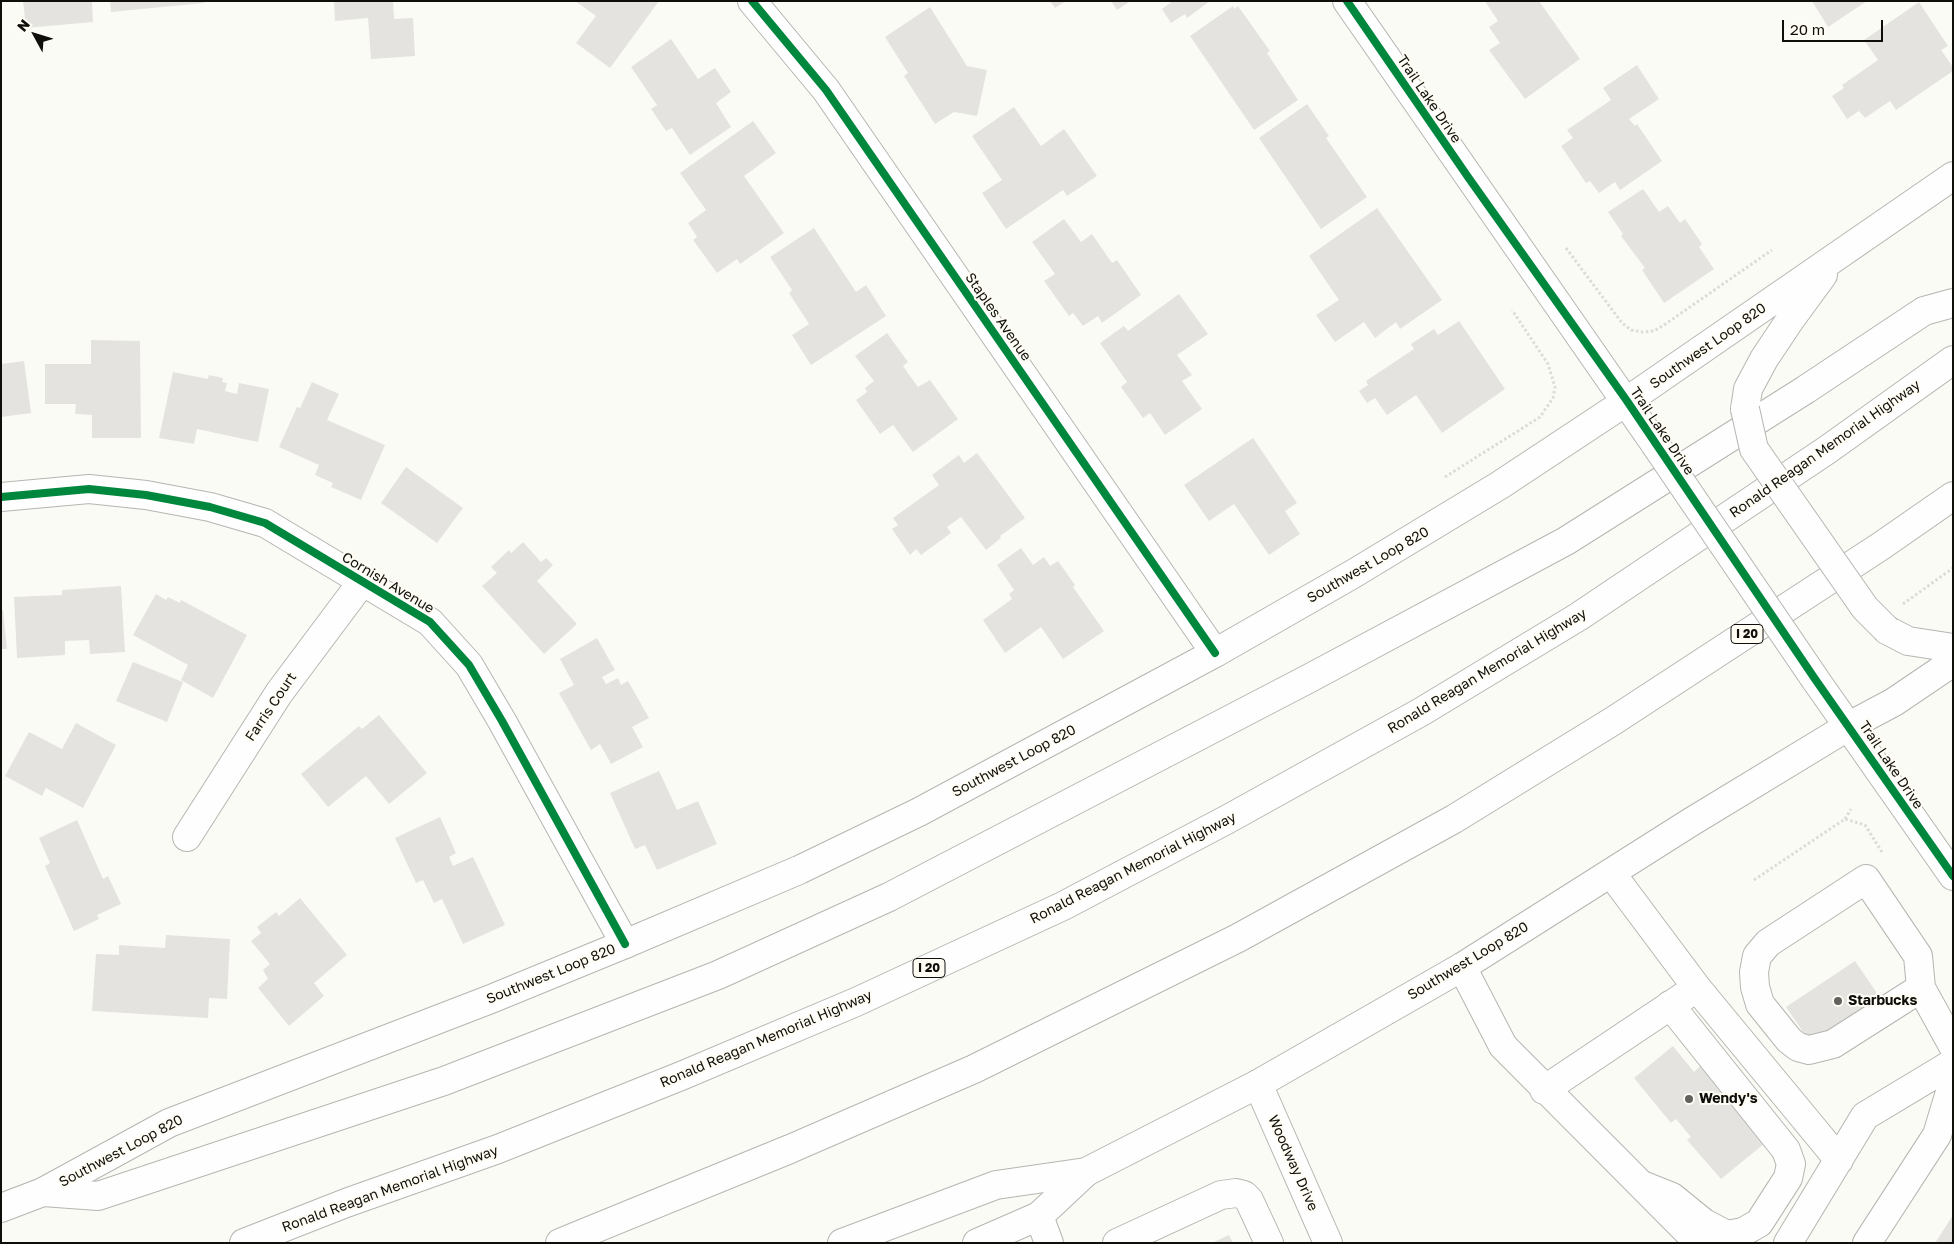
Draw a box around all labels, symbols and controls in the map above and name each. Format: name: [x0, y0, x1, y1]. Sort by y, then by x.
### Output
north arrow: [10, 10, 60, 60]
scale bar: [1784, 10, 1885, 42]
text: N: [13, 16, 33, 35]
text: 20 m: [1790, 20, 1825, 38]
street label: Trail Lake Drive: [1393, 52, 1465, 146]
street label: Staples Avenue: [961, 270, 1035, 364]
street label: Southwest Loop 820: [1647, 300, 1769, 392]
street label: Ronald Reagan Memorial Highway: [1726, 376, 1924, 522]
street label: Trail Lake Drive: [1626, 384, 1698, 478]
street label: Southwest Loop 820: [1304, 523, 1432, 607]
street label: Cornish Avenue: [339, 549, 437, 617]
street label: Ronald Reagan Memorial Highway: [1385, 605, 1589, 737]
road number: I 20: [1731, 624, 1763, 644]
street label: Farris Court: [242, 669, 300, 745]
street label: Trail Lake Drive: [1855, 718, 1927, 812]
street label: Southwest Loop 820: [949, 721, 1079, 801]
street label: Ronald Reagan Memorial Highway: [1027, 809, 1239, 927]
street label: Southwest Loop 820: [1405, 918, 1531, 1004]
street label: Southwest Loop 820: [484, 940, 618, 1008]
road number: I 20: [913, 958, 945, 978]
street label: Ronald Reagan Memorial Highway: [657, 987, 875, 1091]
place label: Starbucks: [1848, 993, 1917, 1009]
marker: Starbucks: [1832, 995, 1844, 1007]
place label: Wendy's: [1699, 1091, 1758, 1107]
marker: Wendy's: [1683, 1093, 1695, 1105]
street label: Southwest Loop 820: [56, 1111, 186, 1191]
street label: Woodway Drive: [1264, 1113, 1322, 1213]
street label: Ronald Reagan Memorial Highway: [280, 1142, 500, 1236]

